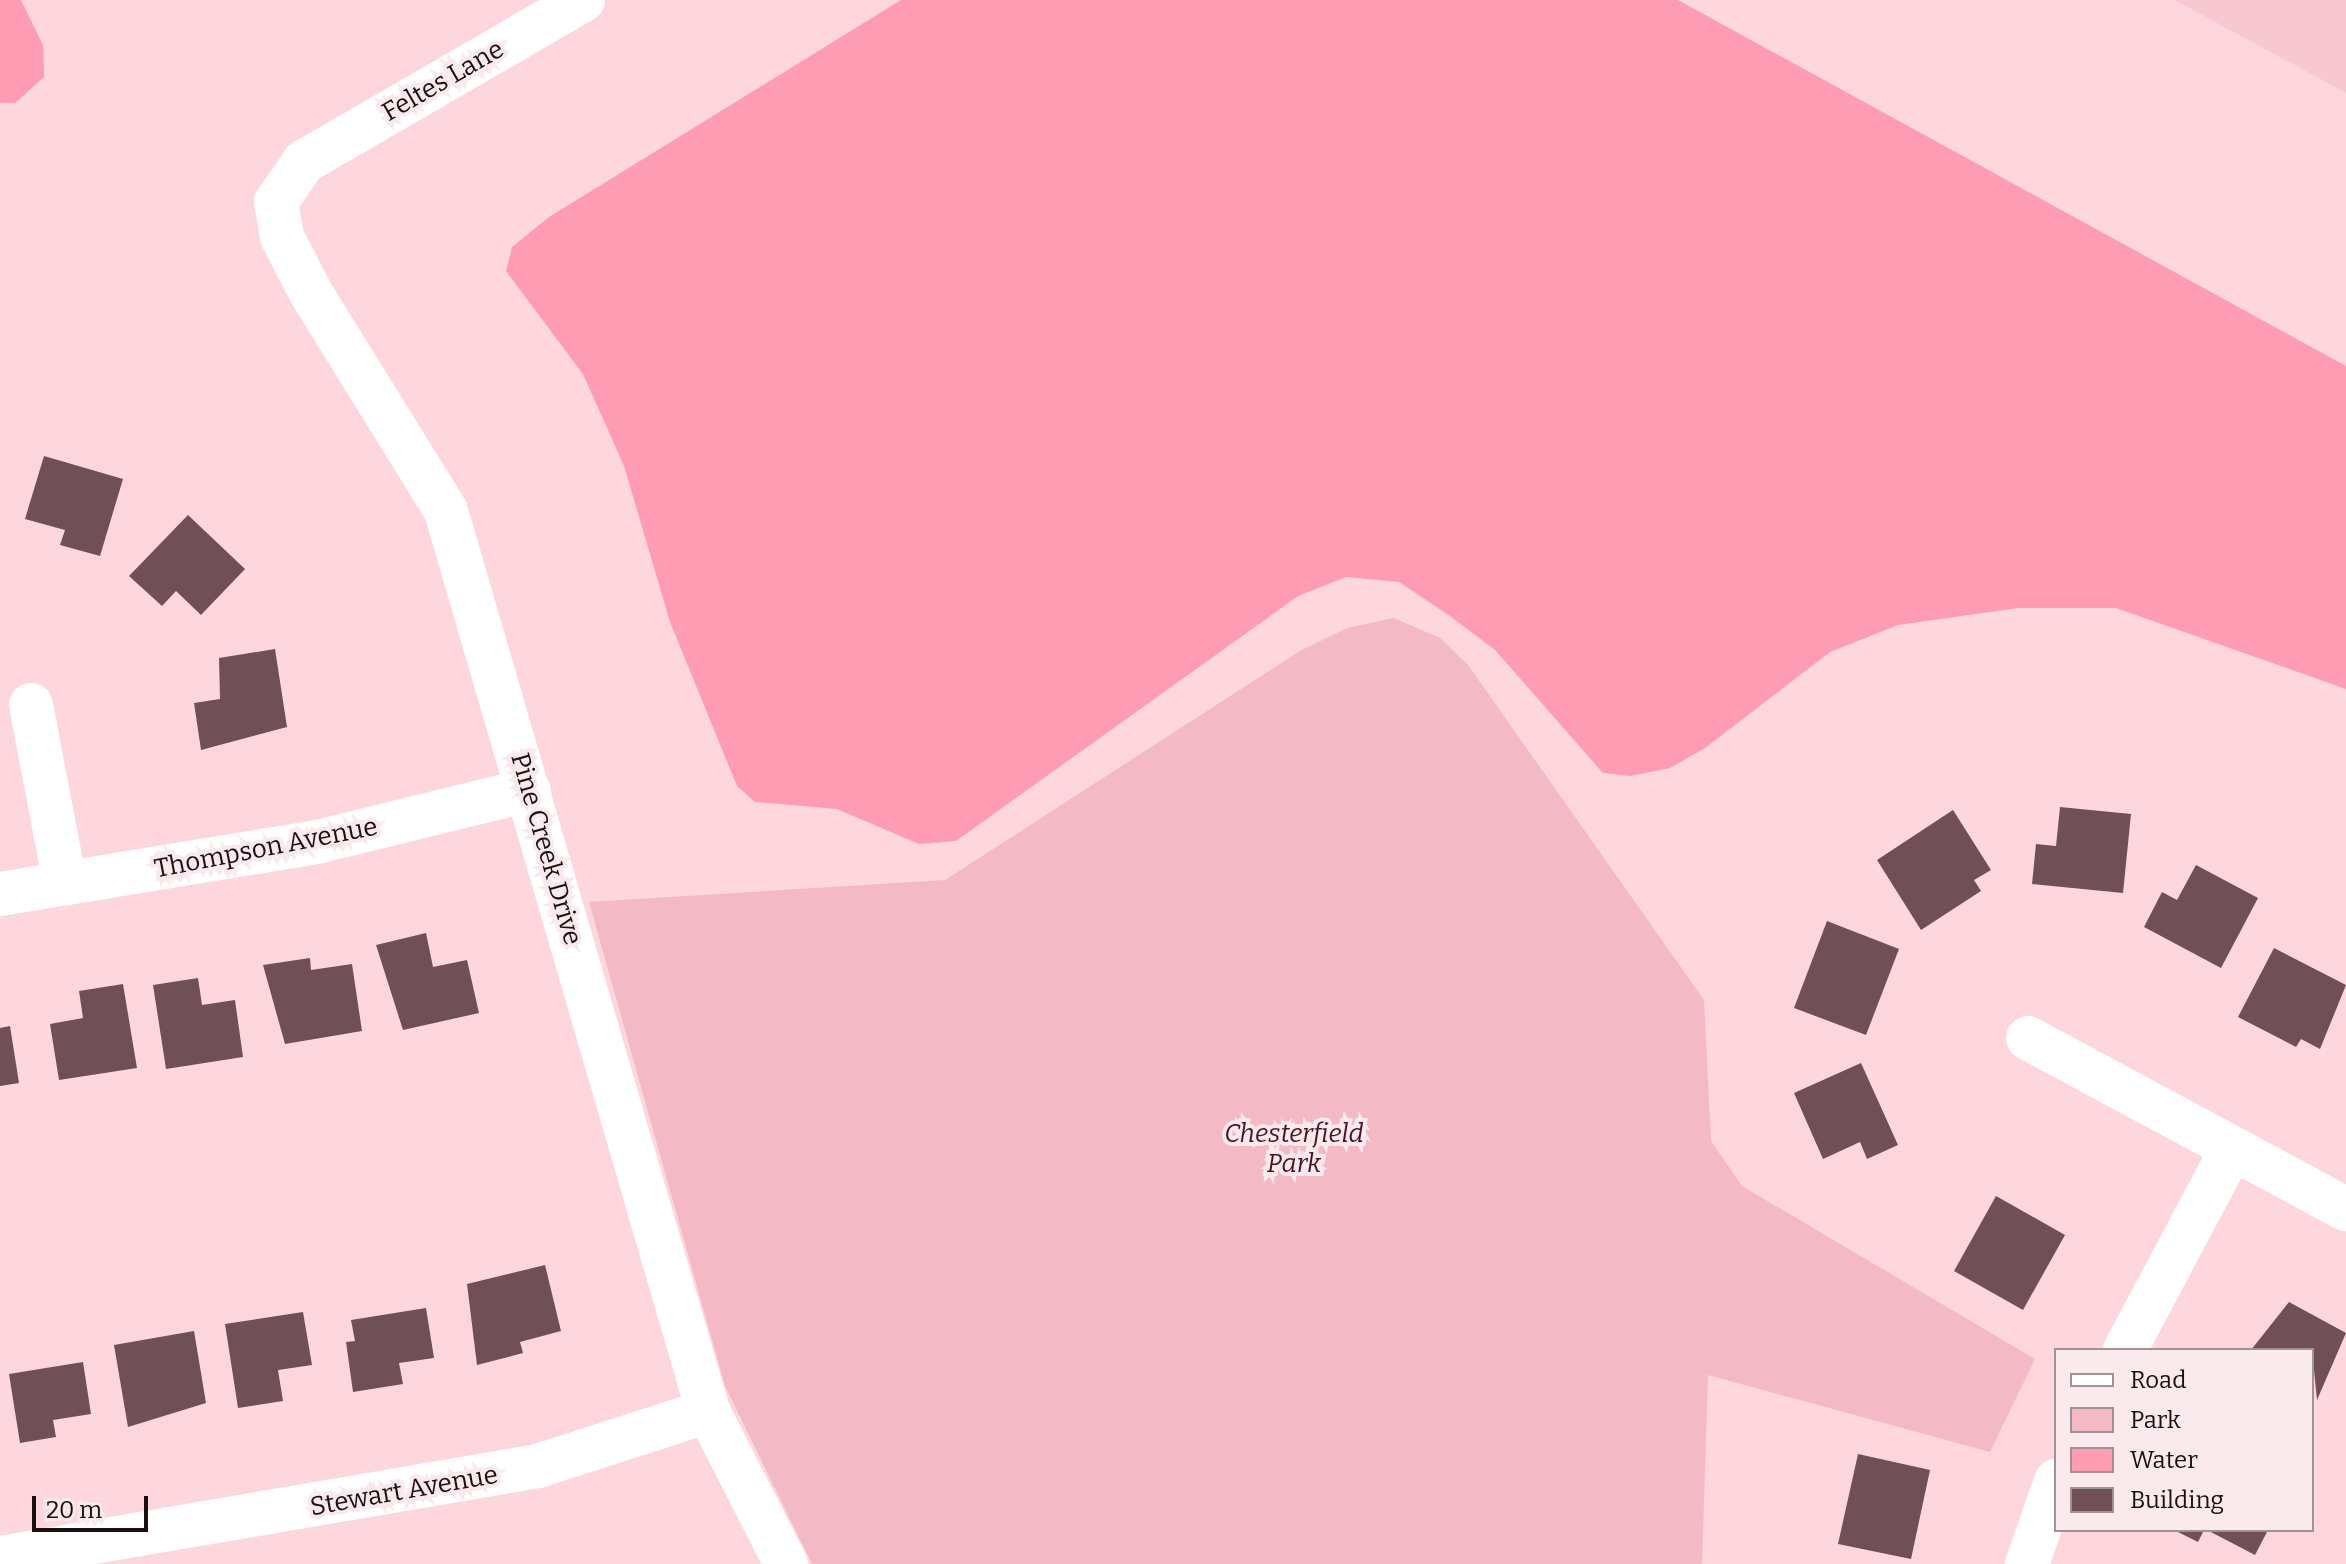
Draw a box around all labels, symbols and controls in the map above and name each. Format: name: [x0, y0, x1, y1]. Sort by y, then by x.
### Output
street label: Feltes Lane: [377, 34, 509, 128]
street label: Pine Creek Drive: [504, 749, 588, 949]
street label: Thompson Avenue: [152, 811, 380, 885]
park label: Chesterfield Park: [1224, 1118, 1364, 1180]
legend: [2054, 1348, 2314, 1532]
text: Road: [2130, 1366, 2186, 1394]
text: Park: [2130, 1406, 2181, 1434]
text: Water: [2130, 1446, 2198, 1474]
street label: Stewart Avenue: [308, 1459, 500, 1523]
scale bar: [36, 1480, 152, 1530]
text: Building: [2130, 1486, 2224, 1514]
text: 20 m: [46, 1496, 102, 1524]

